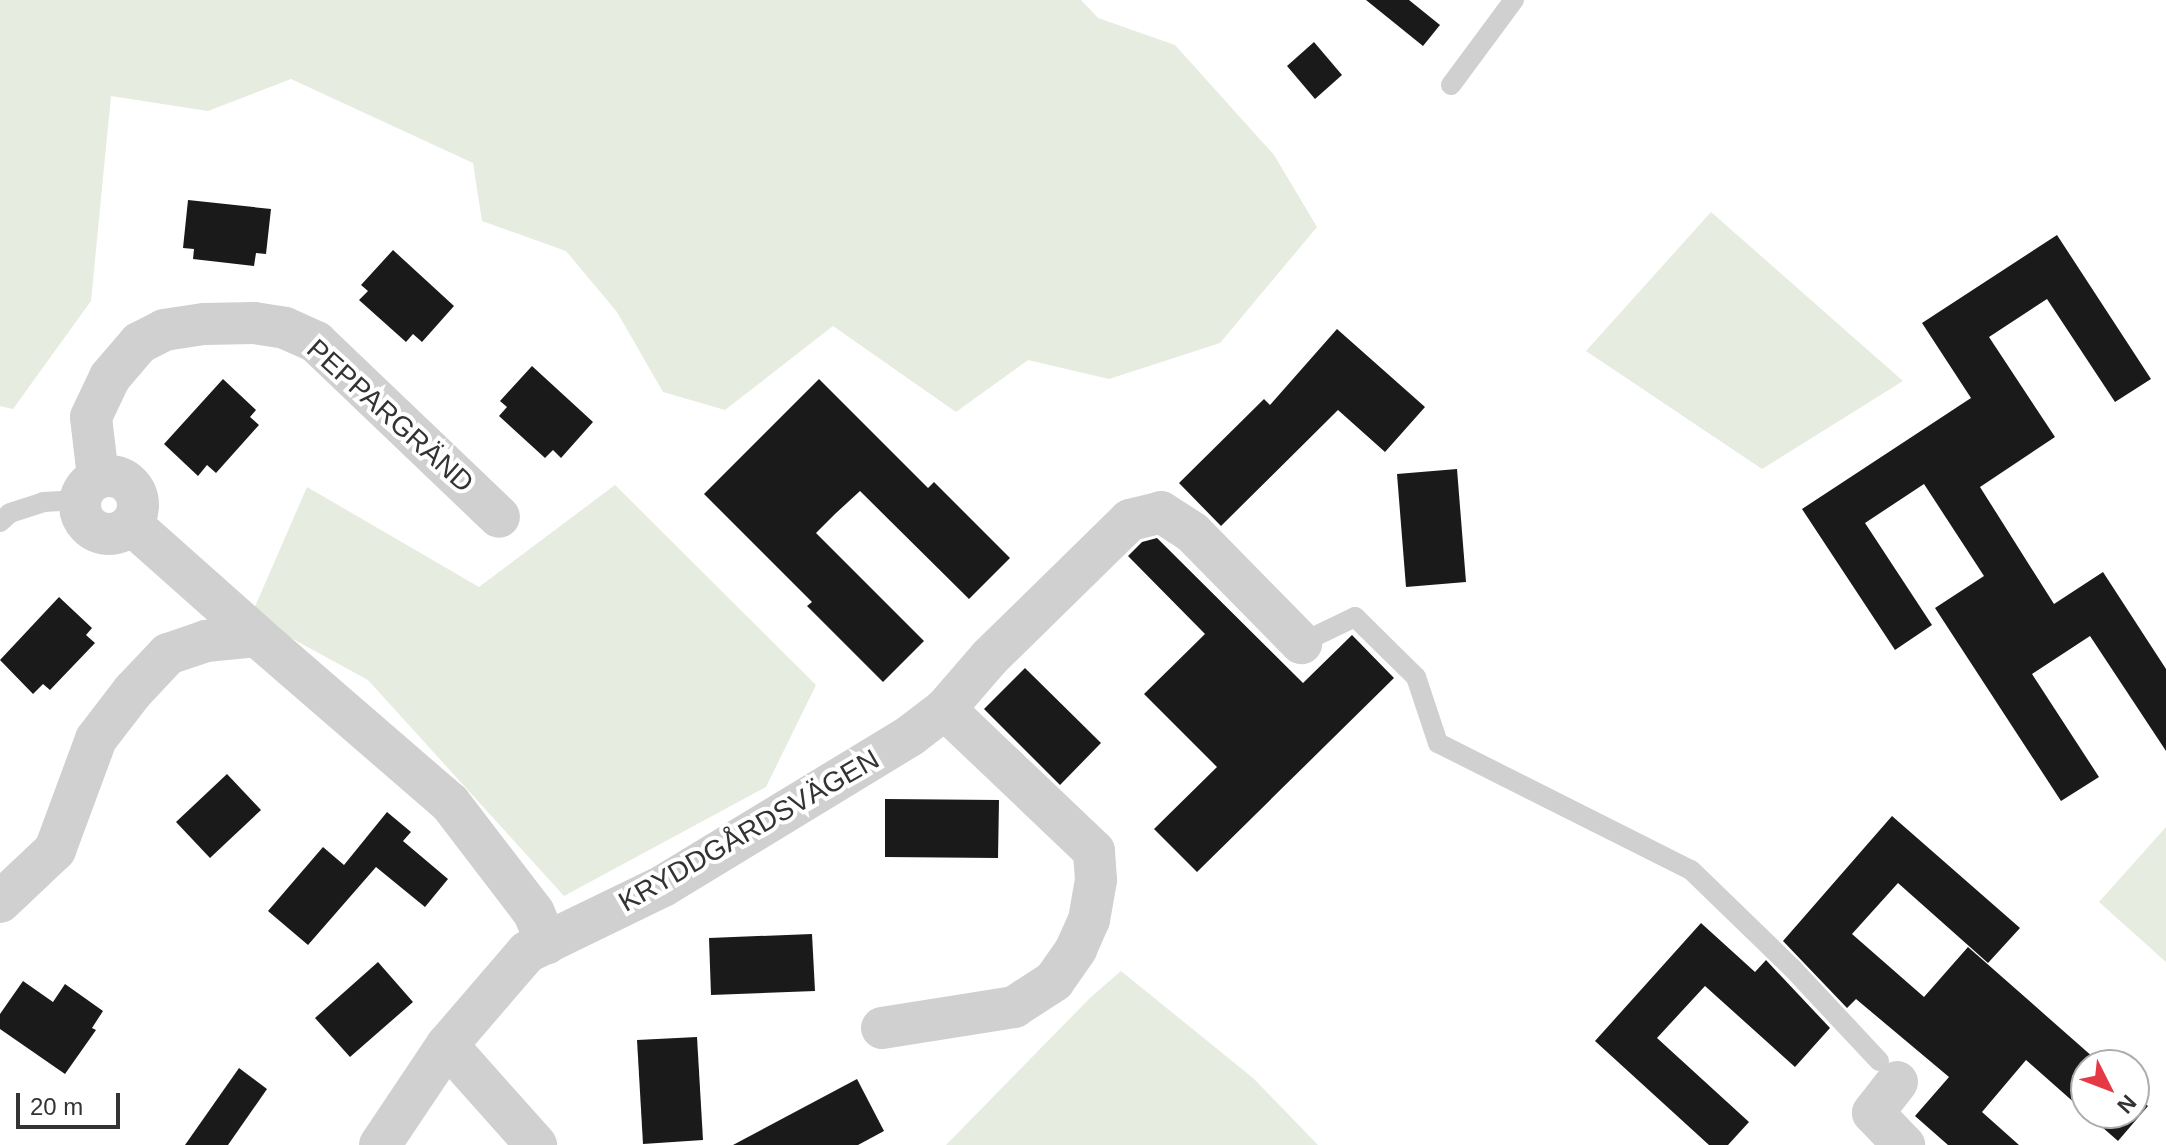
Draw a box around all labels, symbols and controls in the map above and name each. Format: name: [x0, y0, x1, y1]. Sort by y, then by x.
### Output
street label: PEPPARGRÄND: [300, 332, 480, 500]
street label: KRYDDGÅRDSVÄGEN: [613, 743, 885, 919]
north arrow: [2070, 1049, 2150, 1129]
scale bar: [20, 1077, 124, 1127]
text: N: [2112, 1090, 2141, 1118]
text: 20 m: [30, 1093, 83, 1120]

